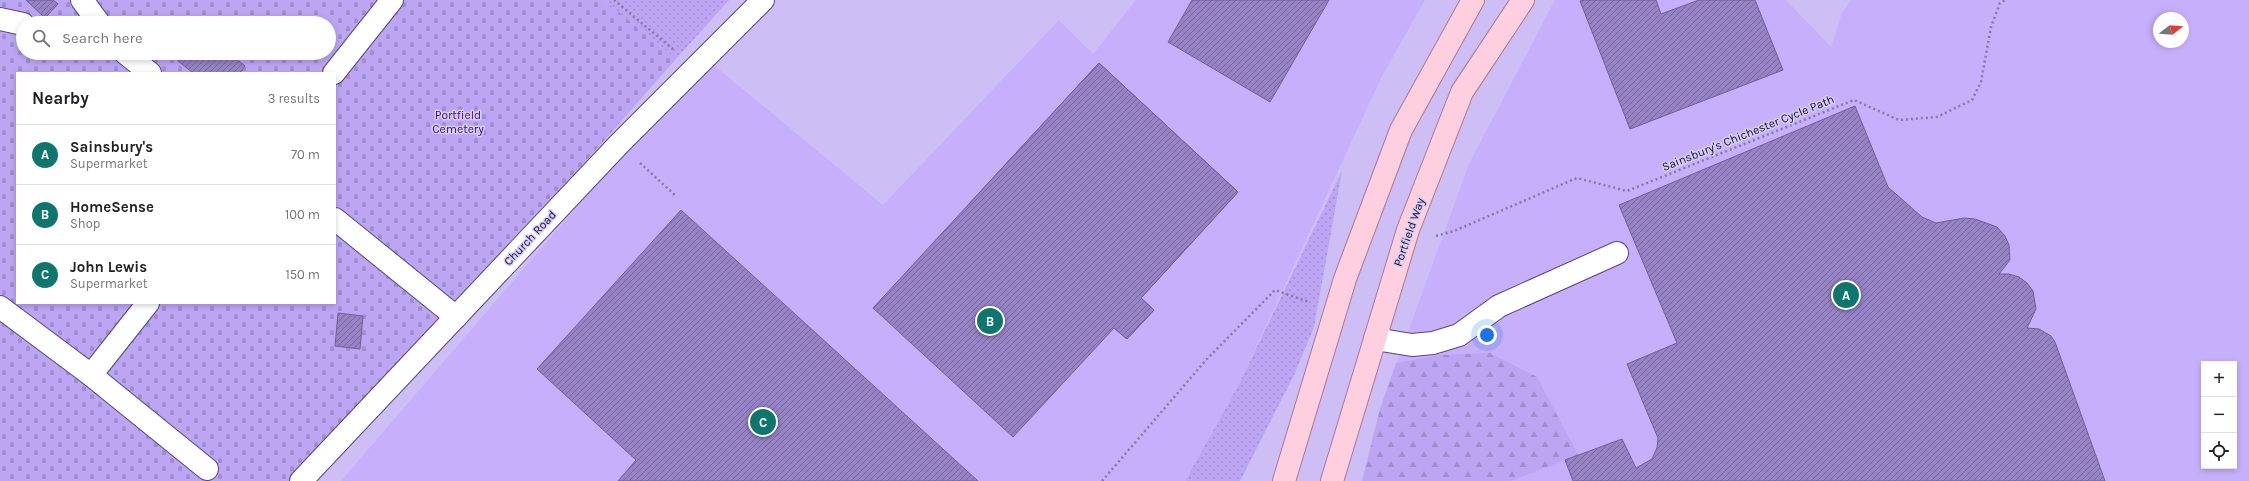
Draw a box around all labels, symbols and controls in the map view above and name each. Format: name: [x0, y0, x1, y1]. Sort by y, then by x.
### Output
north arrow: [2153, 12, 2189, 48]
search box: [16, 16, 336, 60]
icon: search: [30, 27, 52, 49]
text: Search here: [62, 29, 143, 47]
text: Nearby: [32, 88, 89, 108]
text: 3 results: [268, 91, 320, 106]
street label: Sainsbury's Chichester Cycle Path: [1660, 92, 1836, 174]
park label: Portfield Cemetery: [432, 108, 484, 136]
text: Sainsbury's: [70, 138, 153, 156]
text: A: [41, 147, 49, 162]
text: 70 m: [291, 147, 320, 162]
text: Supermarket: [70, 156, 148, 171]
street label: Portfield Way: [1391, 195, 1427, 268]
text: HomeSense: [70, 198, 154, 216]
text: B: [41, 207, 49, 222]
text: 100 m: [285, 207, 320, 222]
street label: Church Road: [501, 208, 559, 268]
text: Shop: [70, 216, 100, 231]
text: John Lewis: [70, 258, 147, 276]
text: C: [41, 267, 49, 282]
text: 150 m: [285, 267, 320, 282]
text: Supermarket: [70, 276, 148, 291]
pin: A: [1833, 280, 1859, 310]
pin: B: [977, 306, 1003, 336]
your location: [1477, 325, 1497, 345]
map controls: [2201, 361, 2237, 469]
button: +: [2201, 361, 2237, 397]
button: −: [2201, 397, 2237, 433]
pin: C: [750, 407, 776, 437]
button: locate: [2201, 433, 2237, 469]

